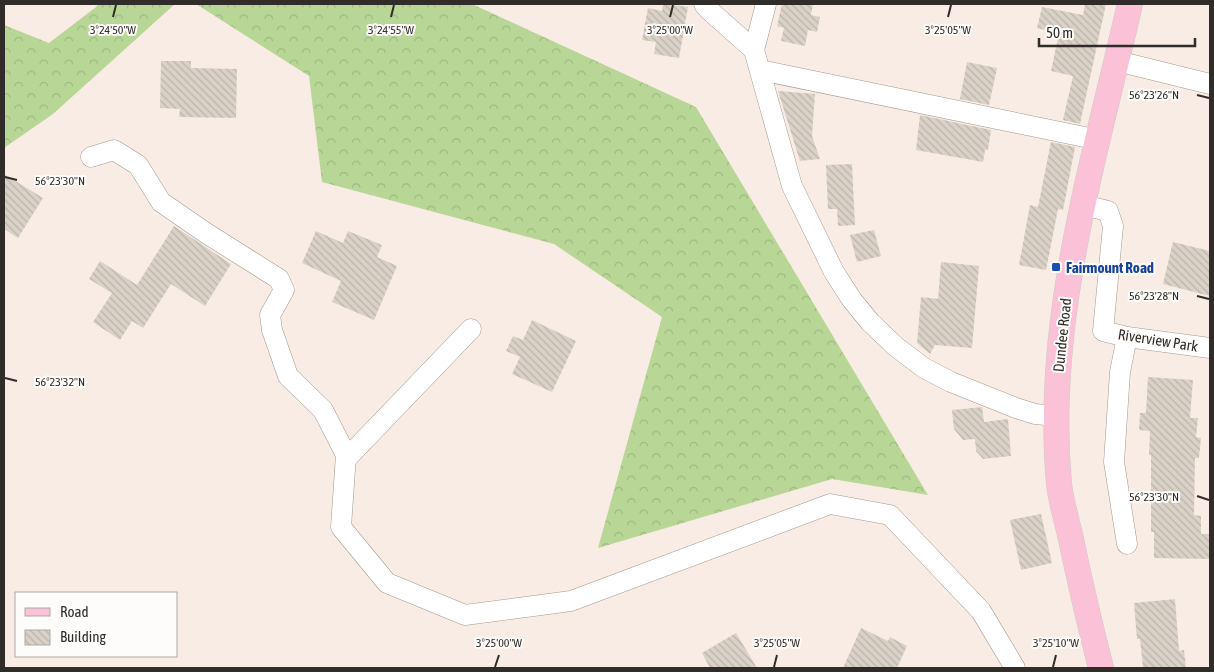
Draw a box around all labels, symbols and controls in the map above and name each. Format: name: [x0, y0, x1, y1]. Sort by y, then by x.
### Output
scale bar: [1039, 15, 1195, 47]
text: 3°24'50"W: [90, 23, 136, 37]
text: 3°24'55"W: [368, 23, 414, 37]
text: 3°25'00"W: [647, 23, 693, 37]
text: 3°25'05"W: [925, 23, 971, 37]
text: 50 m: [1046, 24, 1073, 41]
text: 56°23'26"N: [1129, 88, 1179, 102]
text: 56°23'30"N: [35, 174, 85, 188]
place label: Fairmount Road: [1066, 259, 1154, 276]
marker: Fairmount Road: [1050, 261, 1062, 273]
text: 56°23'28"N: [1129, 289, 1179, 303]
street label: Dundee Road: [1050, 297, 1074, 373]
street label: Riverview Park: [1117, 325, 1200, 355]
text: 56°23'32"N: [35, 375, 85, 389]
text: 56°23'30"N: [1129, 490, 1179, 504]
legend: [15, 592, 178, 657]
text: Road: [60, 603, 89, 620]
text: Building: [60, 628, 106, 645]
text: 3°25'00"W: [476, 636, 522, 650]
text: 3°25'05"W: [754, 636, 800, 650]
text: 3°25'10"W: [1033, 636, 1079, 650]

